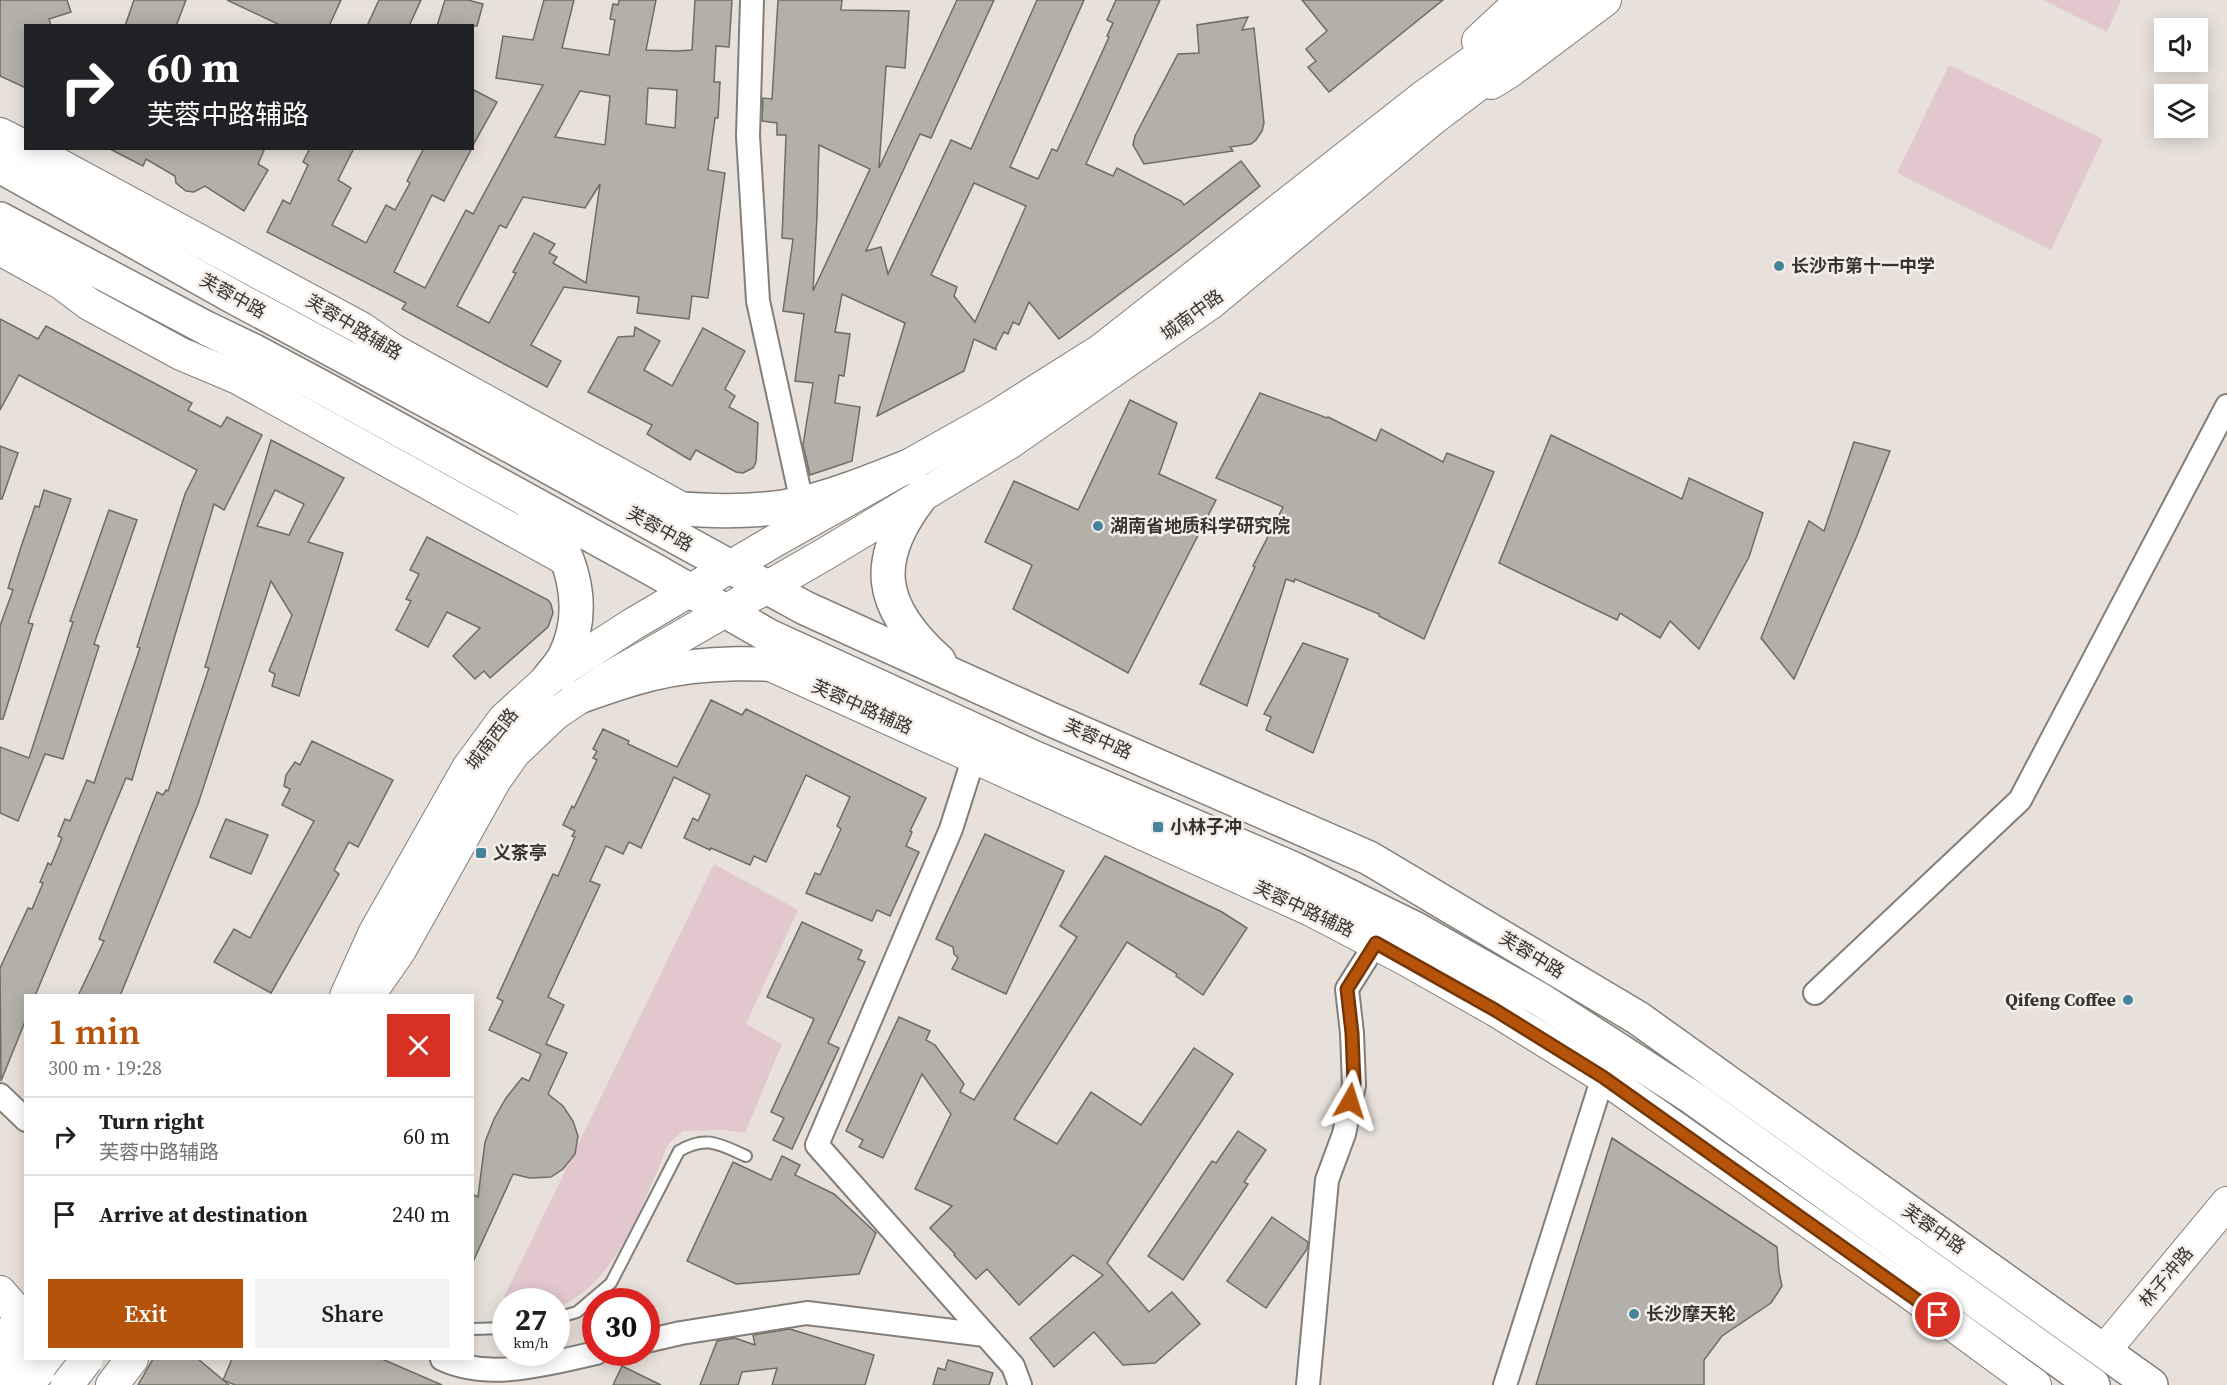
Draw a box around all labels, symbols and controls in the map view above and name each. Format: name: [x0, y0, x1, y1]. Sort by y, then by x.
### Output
map controls: [2154, 18, 2208, 138]
button: sound: [2154, 18, 2208, 72]
text: 60 m: [147, 38, 240, 96]
icon: right: [48, 48, 126, 126]
button: layers: [2154, 84, 2208, 138]
text: 芙蓉中路辅路: [147, 96, 309, 133]
place label: 长沙市第十一中学: [1791, 253, 1935, 278]
marker: 长沙市第十一中学: [1772, 259, 1786, 273]
street label: 芙蓉中路: [196, 267, 271, 324]
street label: 城南中路: [1155, 283, 1228, 346]
street label: 芙蓉中路辅路: [302, 288, 407, 365]
street label: 芙蓉中路: [623, 500, 698, 557]
place label: 湖南省地质科学研究院: [1110, 513, 1290, 538]
marker: 湖南省地质科学研究院: [1091, 519, 1105, 533]
street label: 芙蓉中路辅路: [808, 673, 917, 740]
street label: 城南西路: [460, 703, 524, 775]
street label: 芙蓉中路: [1060, 712, 1136, 765]
place label: 小林子冲: [1170, 814, 1242, 839]
marker: 小林子冲: [1151, 820, 1165, 834]
place label: 义茶亭: [493, 840, 547, 865]
marker: 义茶亭: [474, 846, 488, 860]
street label: 芙蓉中路辅路: [1250, 874, 1358, 943]
street label: 芙蓉中路: [1495, 925, 1570, 984]
place label: Qifeng Coffee: [2005, 987, 2116, 1012]
marker: Qifeng Coffee: [2121, 993, 2135, 1007]
text: 1 min: [48, 1007, 140, 1056]
button: close: [387, 1014, 450, 1077]
text: 300 m · 19:28: [48, 1054, 162, 1082]
position arrow: [1318, 1069, 1382, 1133]
text: Turn right: [99, 1106, 204, 1136]
icon: right: [48, 1120, 81, 1153]
text: 60 m: [403, 1121, 450, 1151]
text: 芙蓉中路辅路: [99, 1138, 219, 1166]
icon: arrive: [48, 1198, 81, 1231]
street label: 芙蓉中路: [1898, 1198, 1971, 1259]
text: Arrive at destination: [99, 1199, 308, 1229]
text: 240 m: [392, 1199, 450, 1229]
street label: 林子冲路: [2133, 1241, 2198, 1312]
button: Exit: [48, 1279, 243, 1348]
button: Share: [255, 1279, 450, 1348]
speed limit sign: 30: [582, 1288, 660, 1366]
pin: [1912, 1289, 1963, 1340]
icon: arrive: [1921, 1298, 1954, 1331]
text: 27: [515, 1299, 547, 1340]
place label: 长沙摩天轮: [1646, 1301, 1736, 1326]
marker: 长沙摩天轮: [1627, 1307, 1641, 1321]
text: km/h: [513, 1332, 549, 1353]

